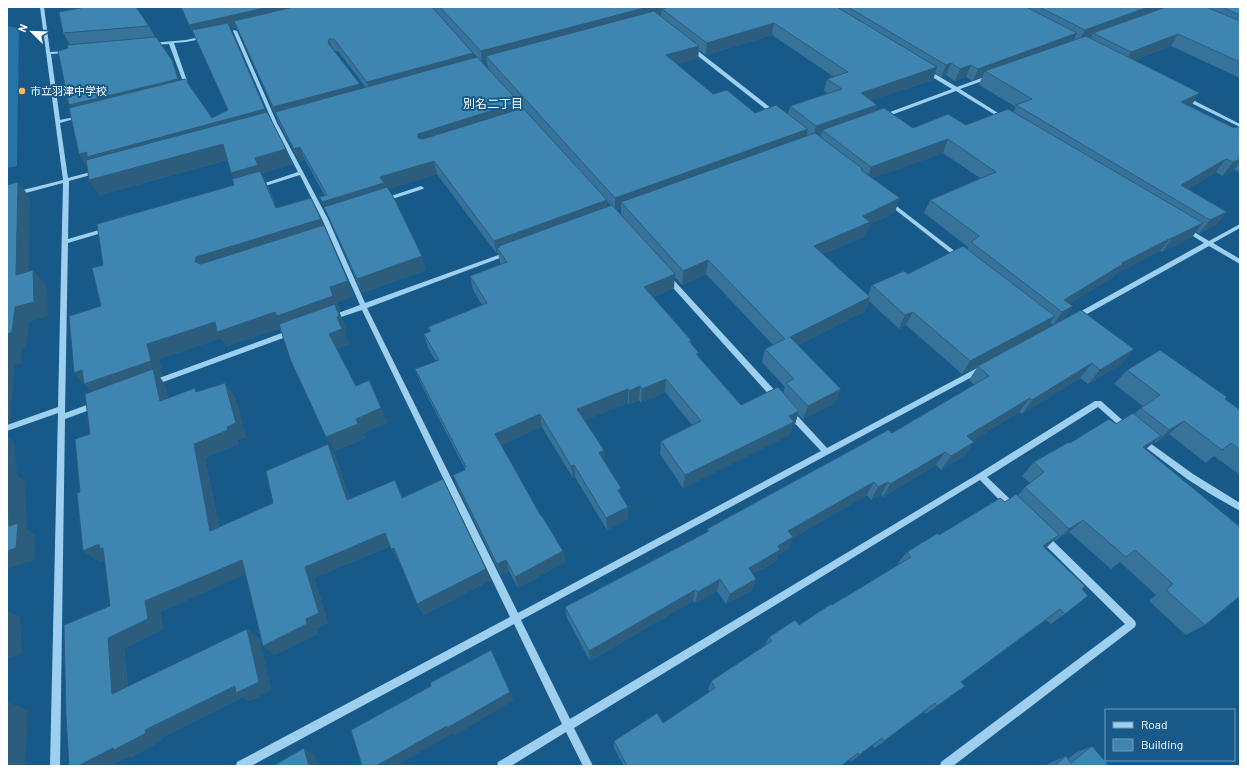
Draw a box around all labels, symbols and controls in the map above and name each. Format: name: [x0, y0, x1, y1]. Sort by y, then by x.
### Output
north arrow: [12, 12, 52, 52]
text: N: [15, 22, 30, 34]
place label: 市立羽津中学校: [30, 84, 107, 97]
marker: 市立羽津中学校: [17, 86, 27, 96]
district label: 別名二丁目: [463, 96, 523, 110]
legend: [1105, 709, 1235, 761]
text: Road: [1141, 717, 1168, 731]
text: Building: [1141, 737, 1183, 751]

